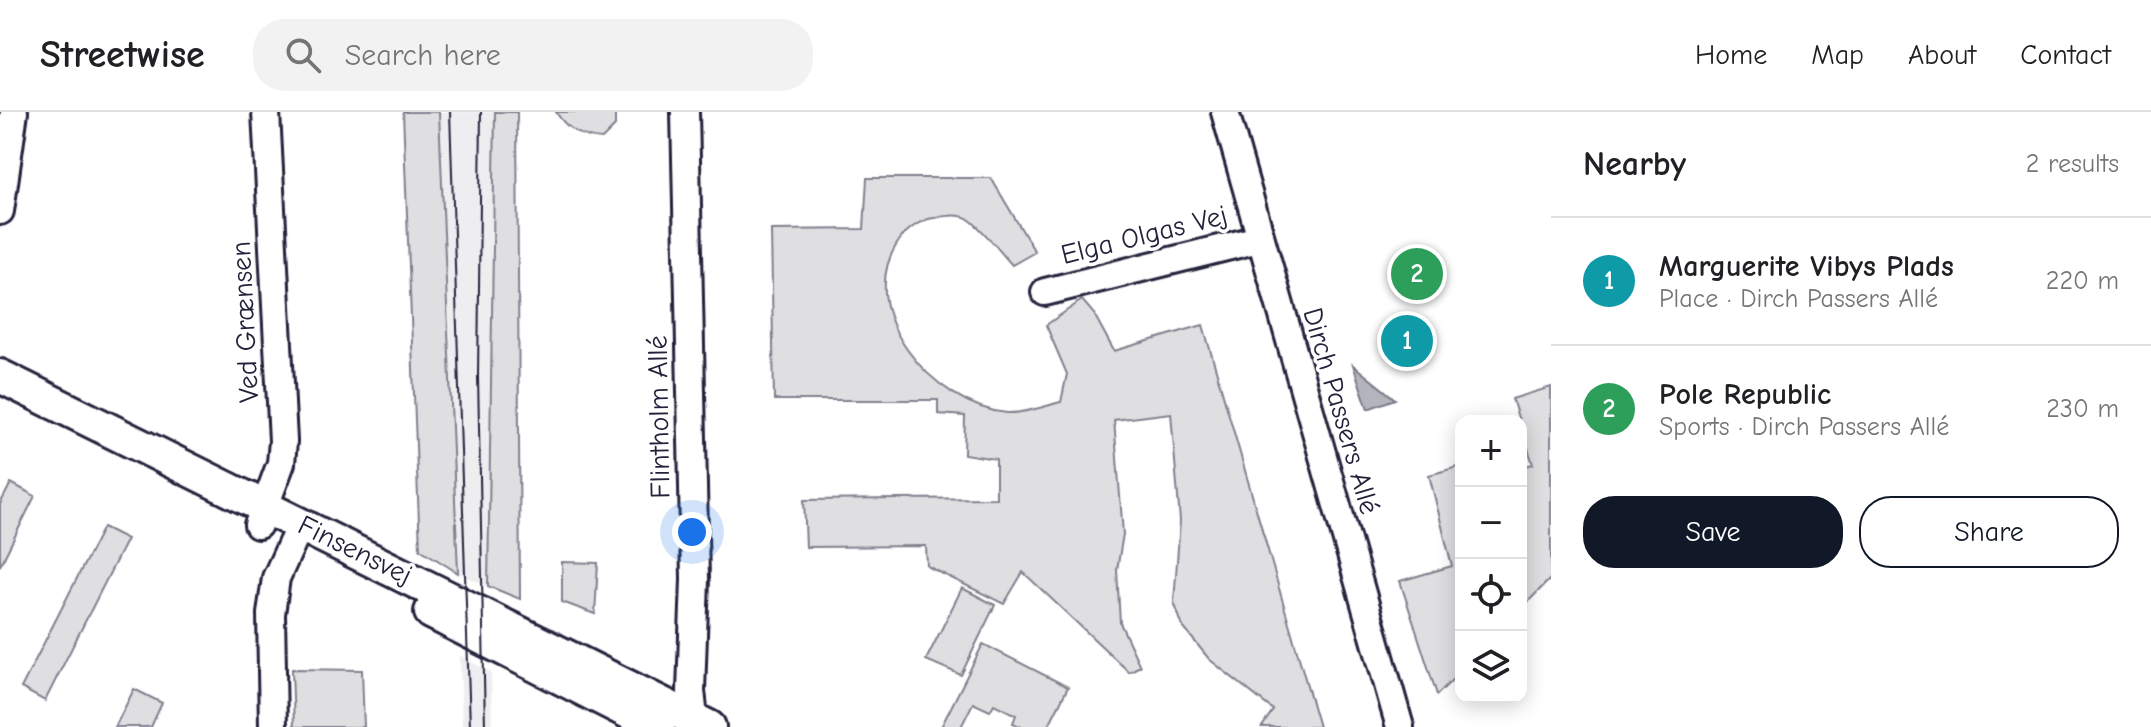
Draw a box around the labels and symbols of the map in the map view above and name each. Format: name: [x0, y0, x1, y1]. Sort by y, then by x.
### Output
street label: Elga Olgas Vej: [1058, 199, 1230, 271]
street label: Ved Grænsen: [225, 241, 265, 403]
pin: 2: [1391, 244, 1443, 304]
street label: Dirch Passers Allé: [1296, 304, 1386, 518]
pin: 1: [1381, 311, 1433, 371]
street label: Flintholm Allé: [642, 335, 676, 499]
street label: Finsensvej: [293, 509, 417, 591]
your location: [672, 512, 712, 552]

